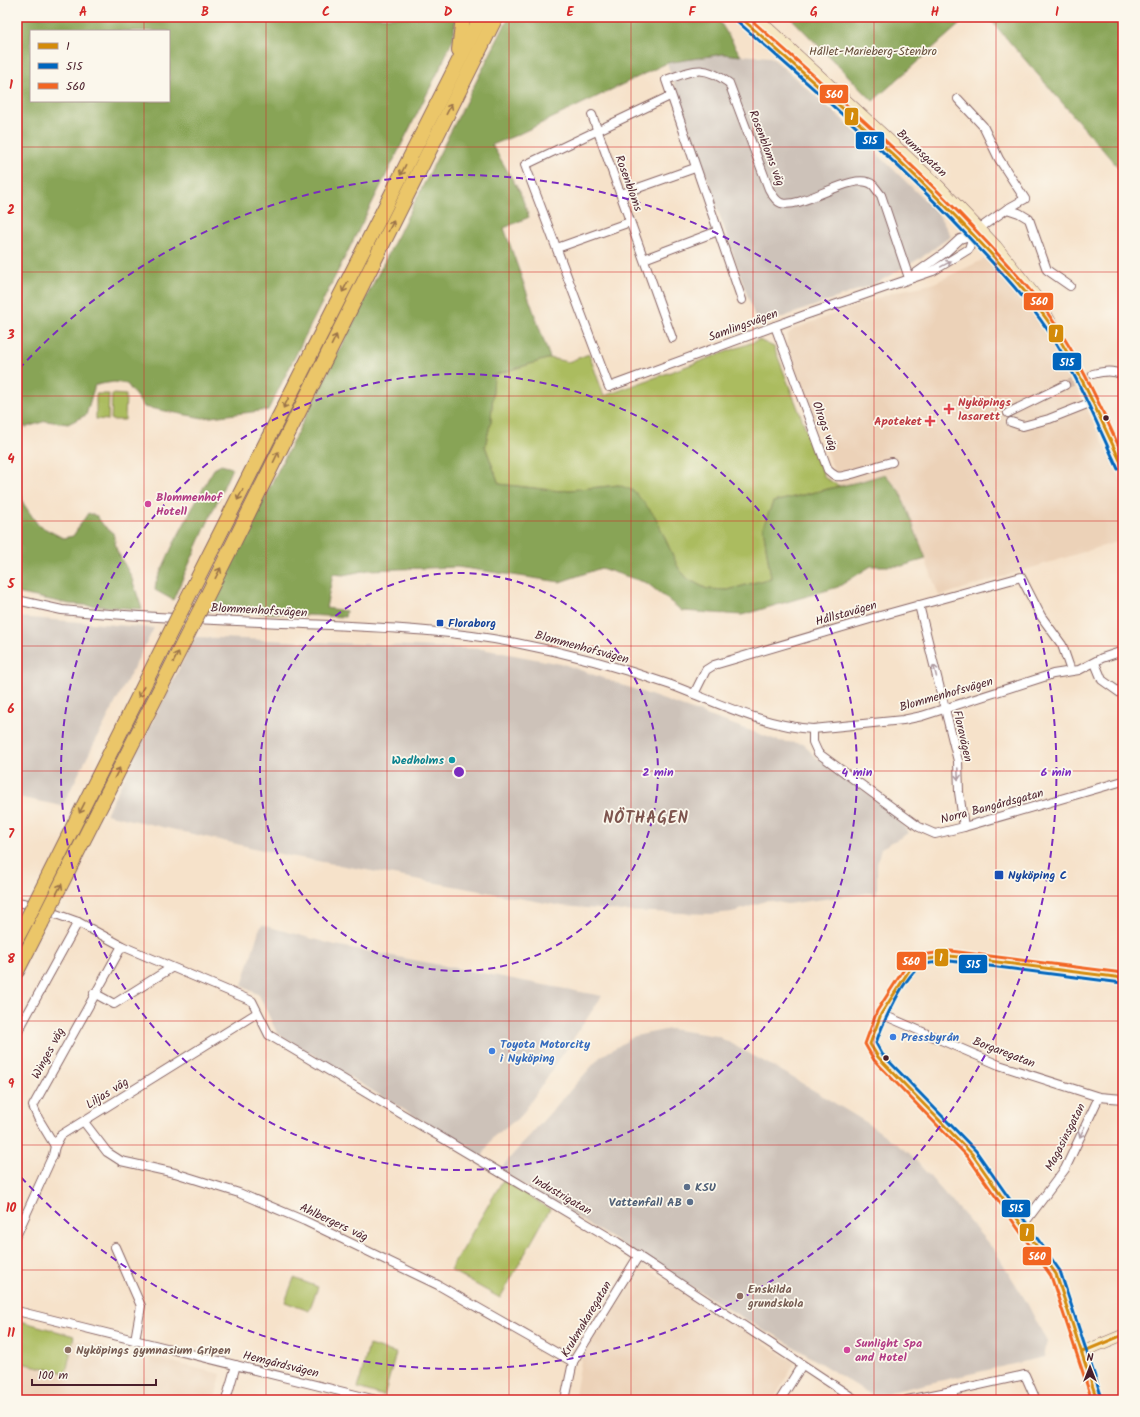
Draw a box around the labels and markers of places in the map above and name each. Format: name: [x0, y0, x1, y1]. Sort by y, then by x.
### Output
place label: Nyköpings lasarett: [958, 393, 1011, 426]
marker: Nyköpings lasarett: [943, 403, 955, 415]
place label: Apoteket: [874, 412, 923, 431]
unlabelled marker: [1101, 413, 1111, 423]
marker: Apoteket: [925, 416, 935, 426]
place label: Blommenhof Hotell: [156, 488, 224, 521]
marker: Blommenhof Hotell: [143, 499, 153, 509]
place label: Floraborg: [448, 614, 496, 633]
marker: Floraborg: [435, 618, 445, 628]
place label: Wedholms: [391, 751, 444, 770]
marker: Wedholms: [447, 755, 457, 765]
centre of rings: [452, 765, 466, 779]
place label: Nyköping C: [1008, 866, 1067, 885]
marker: Nyköping C: [993, 869, 1005, 881]
place label: Pressbyrån: [901, 1028, 960, 1047]
marker: Pressbyrån: [888, 1032, 898, 1042]
place label: Toyota Motorcity i Nyköping: [500, 1035, 591, 1068]
marker: Toyota Motorcity i Nyköping: [487, 1046, 497, 1056]
unlabelled marker: [881, 1053, 891, 1063]
place label: KSU: [695, 1178, 717, 1197]
marker: KSU: [682, 1182, 692, 1192]
place label: Vattenfall AB: [609, 1193, 682, 1212]
marker: Vattenfall AB: [685, 1197, 695, 1207]
place label: Enskilda grundskola: [747, 1280, 803, 1313]
marker: Enskilda grundskola: [735, 1291, 745, 1301]
place label: Sunlight Spa and Hotel: [855, 1334, 922, 1367]
place label: Nyköpings gymnasium Gripen: [76, 1341, 231, 1360]
marker: Nyköpings gymnasium Gripen: [63, 1345, 73, 1355]
marker: Sunlight Spa and Hotel: [842, 1345, 852, 1355]

